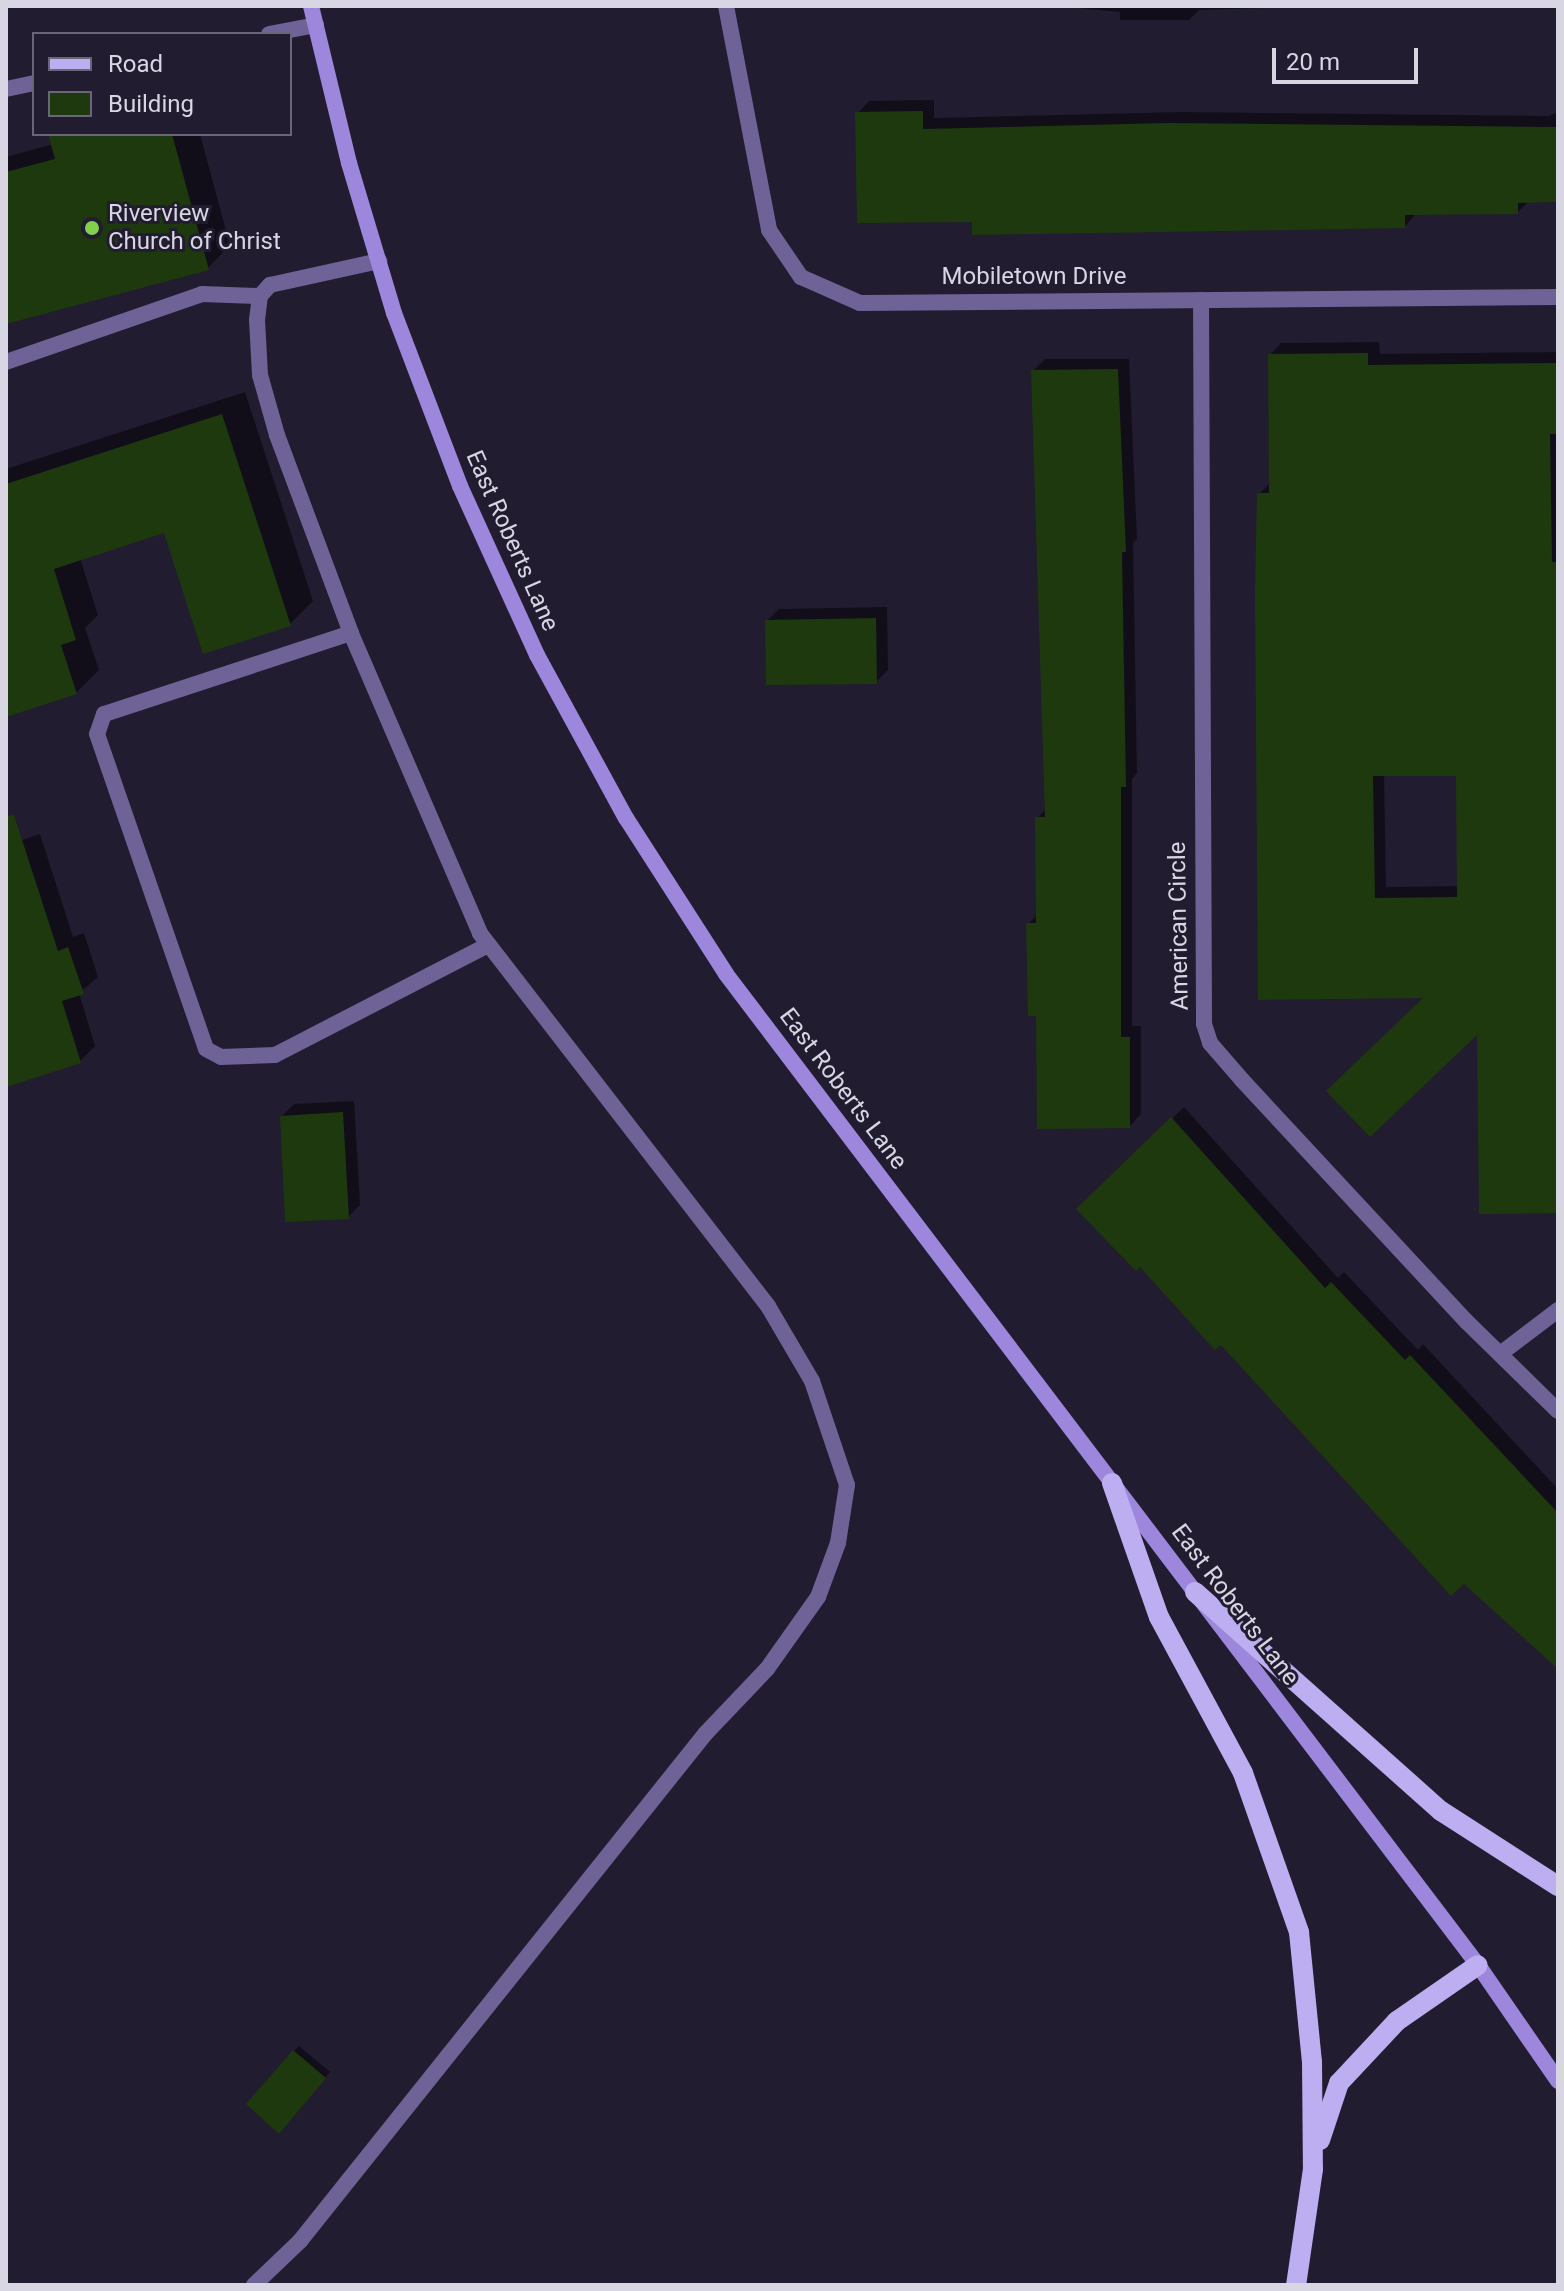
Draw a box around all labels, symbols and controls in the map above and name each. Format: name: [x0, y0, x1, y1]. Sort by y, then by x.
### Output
legend: [32, 32, 292, 136]
scale bar: [1276, 32, 1422, 82]
text: 20 m: [1286, 48, 1340, 76]
text: Road: [108, 50, 163, 78]
text: Building: [108, 90, 194, 118]
place label: Riverview Church of Christ: [108, 200, 281, 256]
marker: Riverview Church of Christ: [83, 219, 101, 237]
street label: Mobiletown Drive: [942, 263, 1126, 291]
street label: East Roberts Lane: [459, 446, 565, 636]
street label: American Circle: [1163, 841, 1195, 1011]
street label: East Roberts Lane: [773, 1003, 913, 1175]
street label: East Roberts Lane: [1165, 1519, 1305, 1691]

